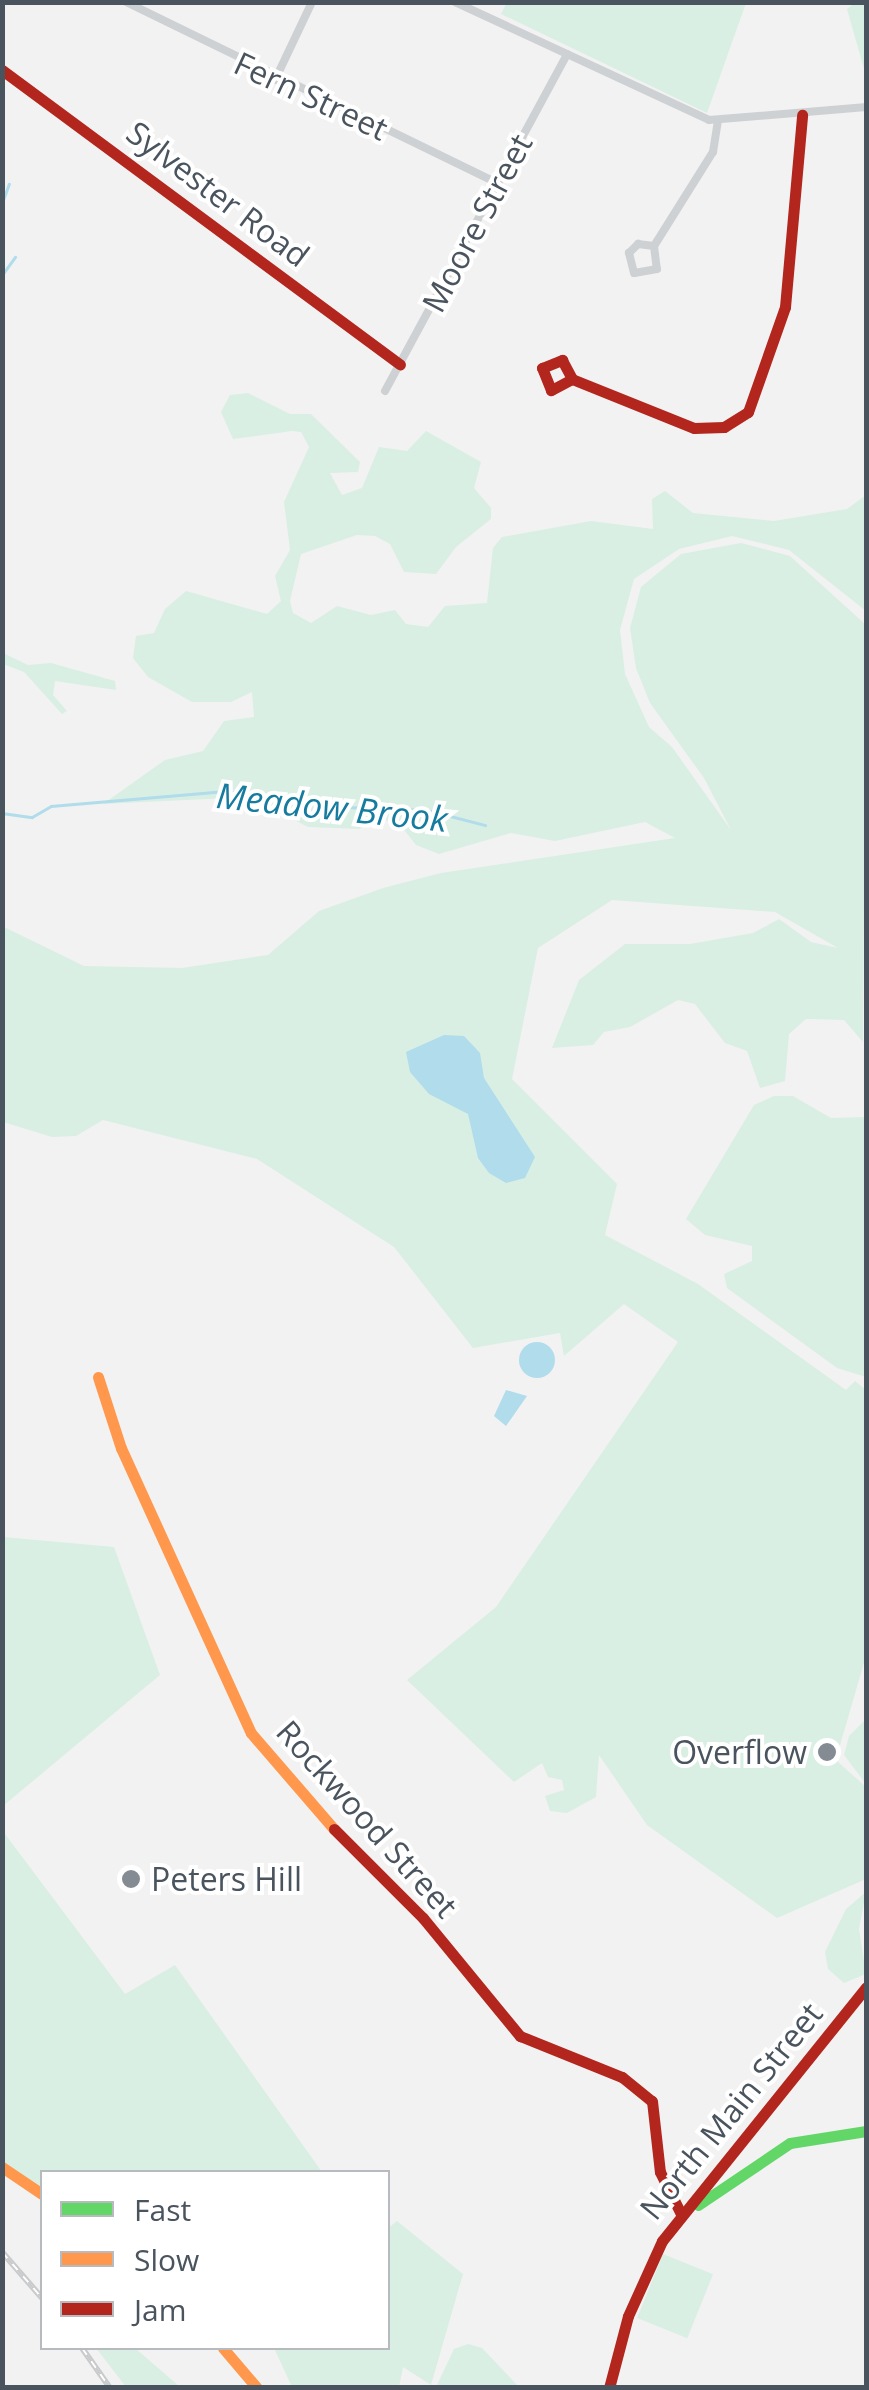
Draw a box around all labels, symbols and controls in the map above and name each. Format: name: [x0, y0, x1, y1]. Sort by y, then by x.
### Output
street label: Fern Street: [228, 44, 394, 148]
street label: Sylvester Road: [119, 113, 317, 275]
street label: Moore Street: [414, 127, 540, 319]
water label: Meadow Brook: [214, 774, 450, 840]
street label: Rockwood Street: [269, 1713, 465, 1925]
place label: Overflow: [672, 1733, 807, 1771]
marker: Overflow: [816, 1741, 838, 1763]
place label: Peters Hill: [151, 1860, 302, 1898]
marker: Peters Hill: [120, 1868, 142, 1890]
street label: North Main Street: [632, 1995, 830, 2227]
legend: [40, 2170, 390, 2350]
text: Fast: [134, 2189, 191, 2230]
text: Slow: [134, 2239, 199, 2280]
text: Jam: [134, 2289, 187, 2330]

